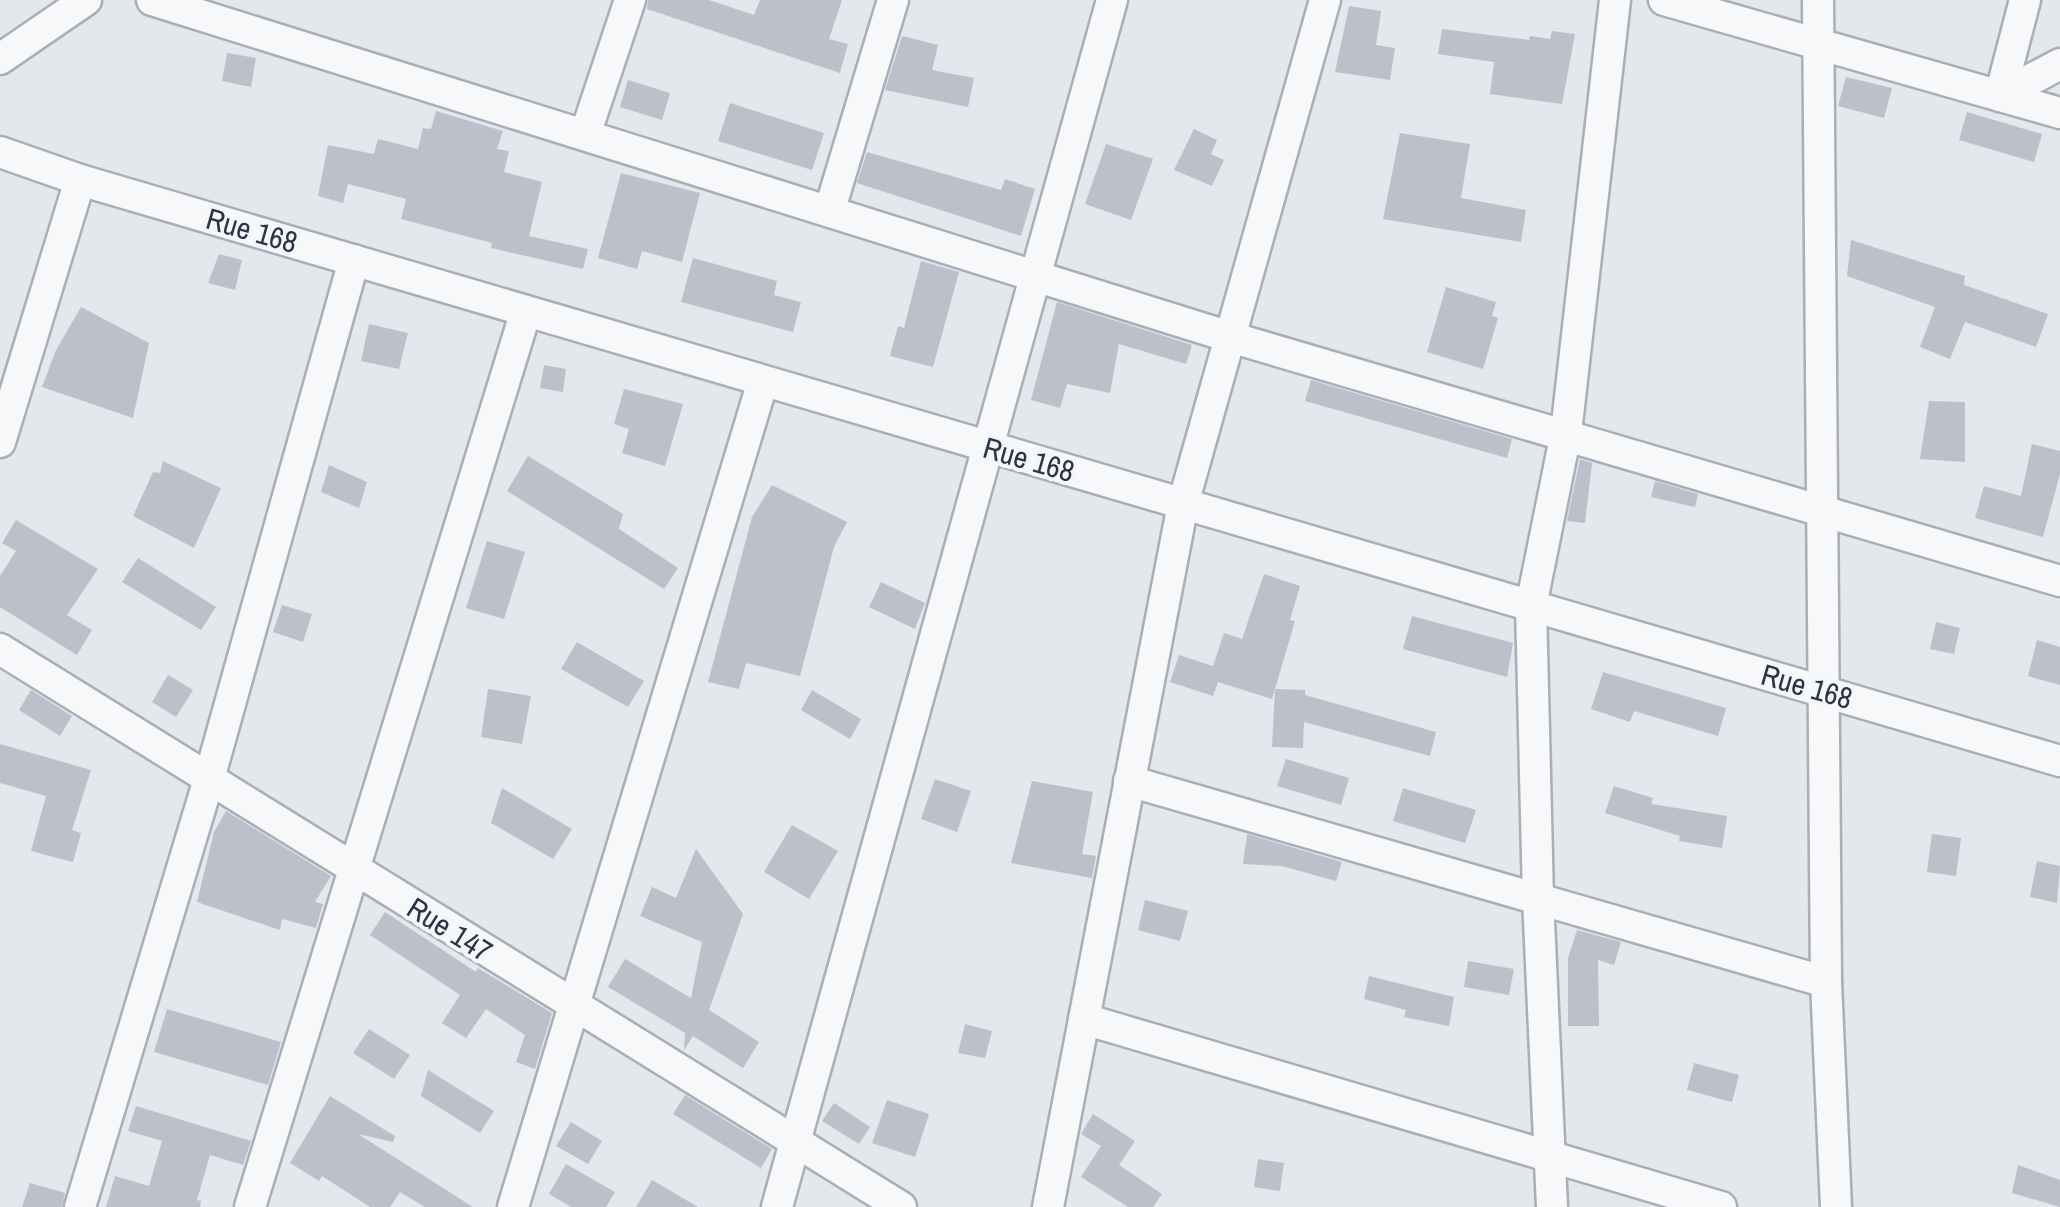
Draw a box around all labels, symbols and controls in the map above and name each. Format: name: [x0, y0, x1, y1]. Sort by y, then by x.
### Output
street label: Rue 168: [202, 198, 302, 262]
street label: Rue 168: [979, 427, 1079, 491]
street label: Rue 168: [1757, 654, 1857, 718]
street label: Rue 147: [400, 887, 500, 971]

